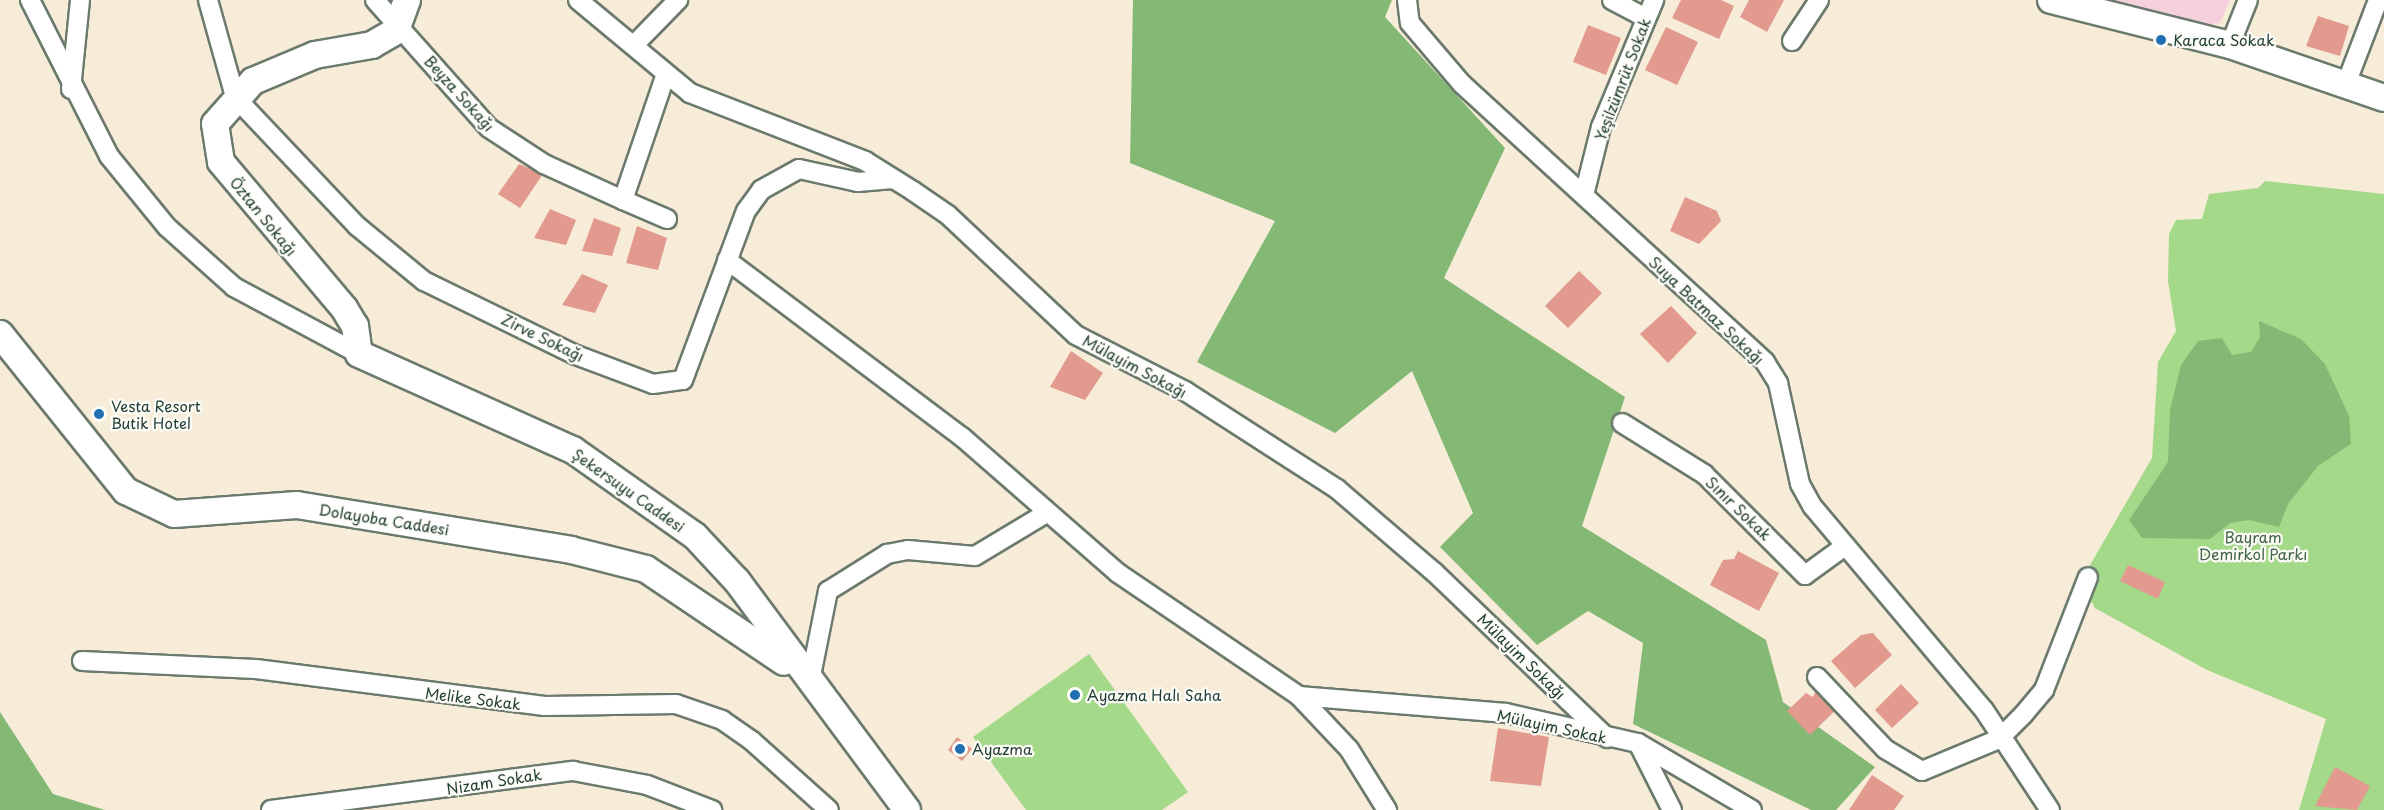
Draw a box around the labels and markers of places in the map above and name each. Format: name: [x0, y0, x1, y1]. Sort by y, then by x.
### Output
place label: Karaca Sokak: [2173, 31, 2275, 49]
marker: Karaca Sokak: [2154, 33, 2168, 47]
place label: Vesta Resort Butik Hotel: [111, 396, 202, 431]
marker: Vesta Resort Butik Hotel: [92, 407, 106, 421]
place label: Ayazma Halı Saha: [1087, 686, 1223, 704]
marker: Ayazma Halı Saha: [1068, 688, 1082, 702]
place label: Ayazma: [972, 740, 1032, 758]
marker: Ayazma: [953, 742, 967, 756]

